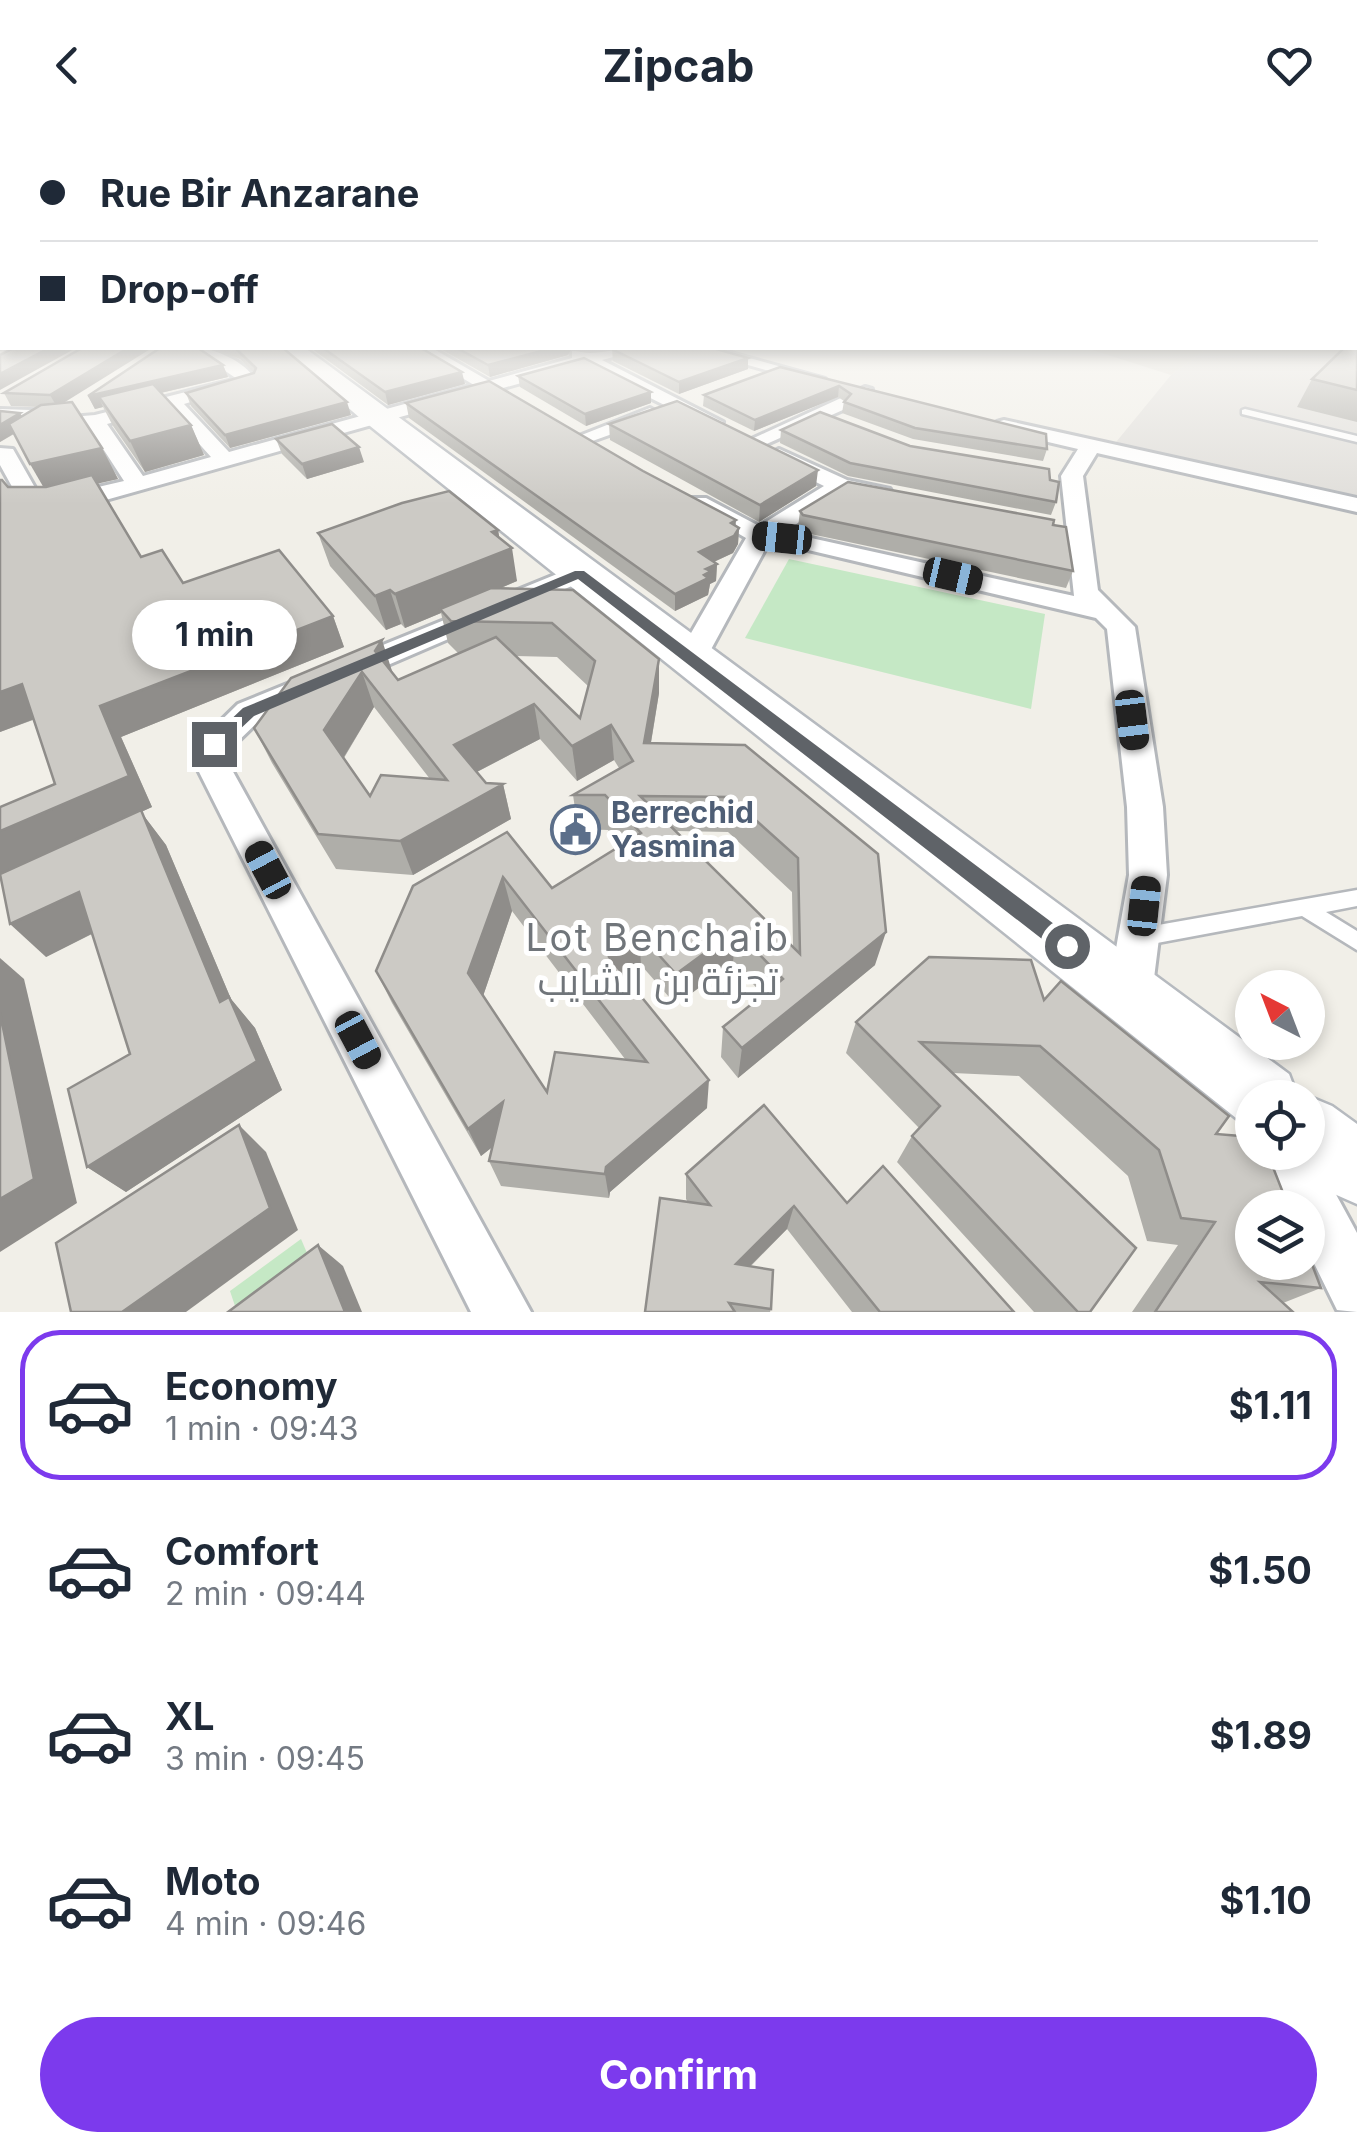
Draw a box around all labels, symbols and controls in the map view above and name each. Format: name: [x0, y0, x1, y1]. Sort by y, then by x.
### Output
icon: back: [40, 38, 95, 93]
text: Zipcab: [603, 38, 754, 93]
icon: heart: [1262, 38, 1317, 93]
text: Rue Bir Anzarane: [100, 170, 419, 216]
text: Drop-off: [100, 266, 259, 312]
car: [751, 520, 813, 556]
car: [920, 555, 986, 597]
callout: 1 min: [132, 599, 296, 669]
text: 1 min: [175, 615, 254, 654]
car: [1113, 688, 1151, 752]
route end: [192, 722, 237, 767]
place label: Berrechid Yasmina: [611, 794, 754, 864]
public building icon: Berrechid Yasmina: [550, 804, 602, 856]
car: [241, 836, 295, 904]
car: [1126, 875, 1162, 937]
district label: Lot Benchaib تجزئة بن الشايب: [526, 914, 790, 1005]
route start: [1045, 924, 1090, 969]
north arrow: [1235, 970, 1325, 1060]
map controls: [1235, 970, 1325, 1280]
car: [331, 1006, 385, 1074]
button: locate: [1235, 1080, 1325, 1170]
button: layers: [1235, 1190, 1325, 1280]
icon: car: [45, 1360, 135, 1450]
text: Economy: [165, 1363, 338, 1409]
text: $1.11: [1229, 1382, 1312, 1428]
text: 1 min · 09:43: [165, 1409, 359, 1448]
icon: car: [45, 1525, 135, 1615]
text: Comfort: [165, 1528, 319, 1574]
text: $1.50: [1208, 1547, 1312, 1593]
text: 2 min · 09:44: [165, 1574, 366, 1613]
icon: car: [45, 1690, 135, 1780]
text: XL: [165, 1693, 215, 1739]
text: $1.89: [1210, 1712, 1312, 1758]
text: 3 min · 09:45: [165, 1739, 365, 1778]
icon: car: [45, 1855, 135, 1945]
text: Moto: [165, 1858, 261, 1904]
text: $1.10: [1219, 1877, 1312, 1923]
text: 4 min · 09:46: [165, 1904, 366, 1943]
button: Confirm: [40, 2017, 1317, 2132]

